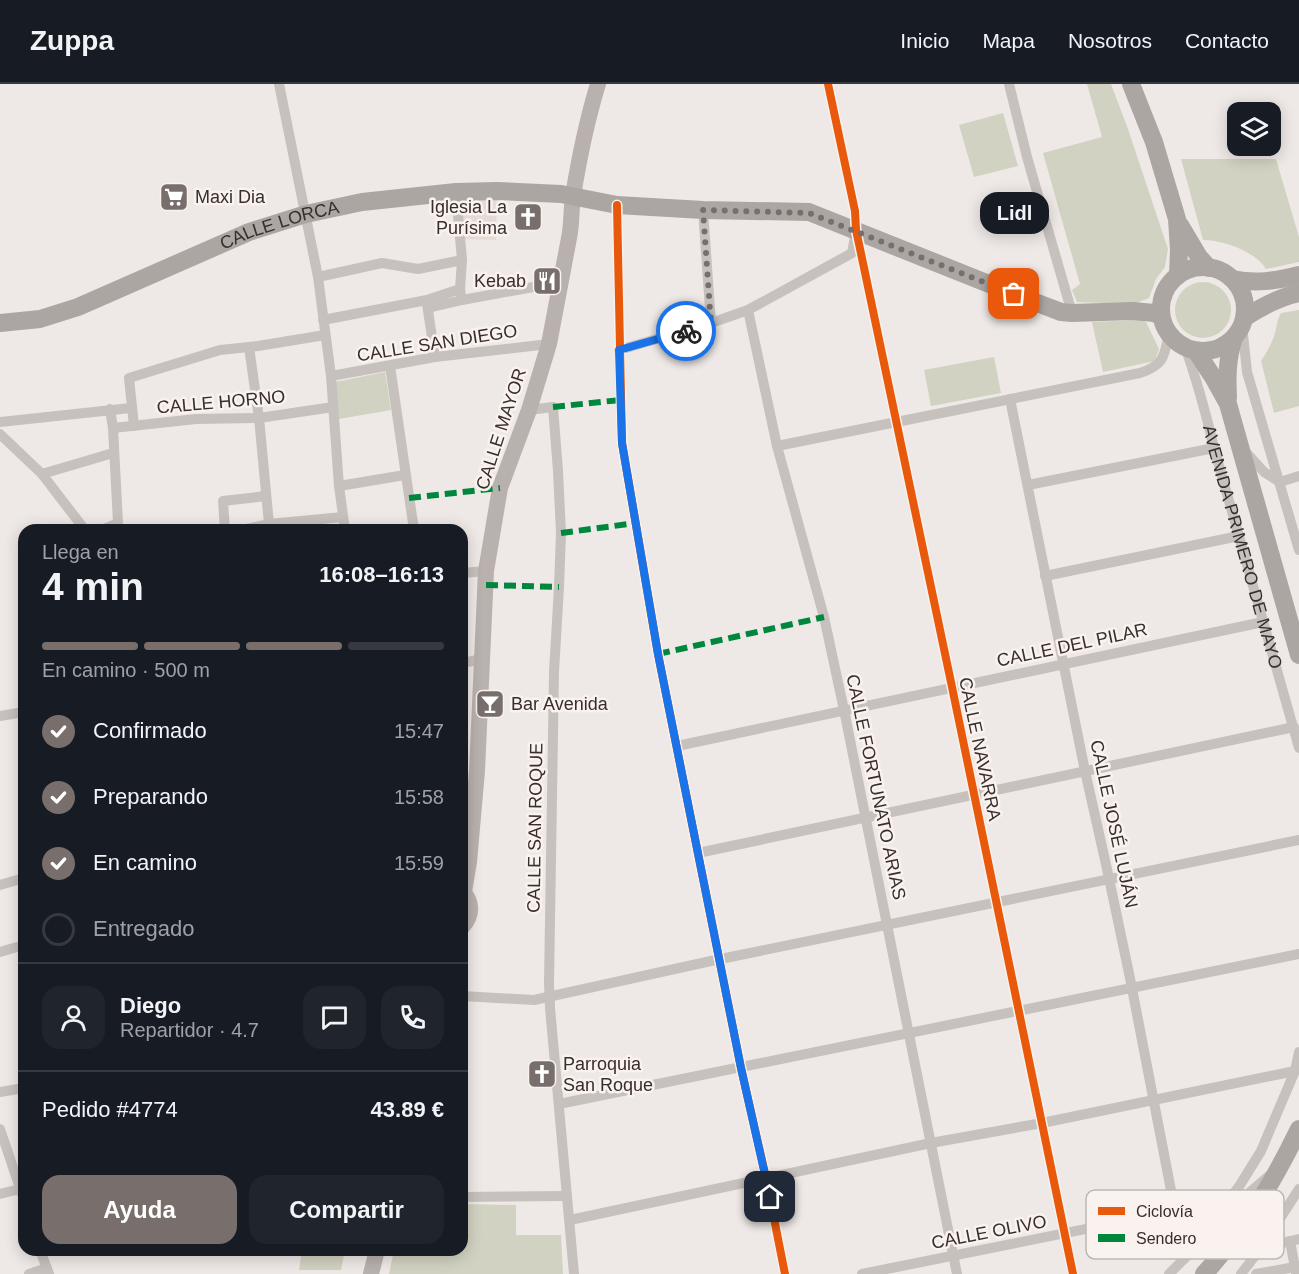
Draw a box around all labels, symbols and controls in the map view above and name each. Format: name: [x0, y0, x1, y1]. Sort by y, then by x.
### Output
text: Zuppa: [30, 25, 114, 56]
text: Inicio: [900, 29, 949, 52]
text: Mapa: [982, 29, 1035, 52]
text: Nosotros: [1068, 29, 1152, 52]
text: Contacto: [1185, 29, 1269, 52]
map controls: [1227, 102, 1281, 156]
button: layers: [1227, 102, 1281, 156]
supermarket icon: Maxi Dia: [158, 181, 190, 213]
place label: Maxi Dia: [195, 187, 266, 207]
callout: Lidl: [980, 192, 1048, 234]
street label: CALLE LORCA: [217, 197, 341, 254]
place label: Iglesia La Purísima: [430, 197, 508, 238]
church icon: Iglesia La Purísima: [512, 201, 544, 233]
text: Lidl: [997, 202, 1032, 224]
restaurant icon: Kebab: [531, 265, 563, 297]
pin: [988, 268, 1039, 319]
place label: Kebab: [474, 271, 526, 291]
icon: bag: [997, 277, 1030, 310]
courier: [656, 301, 716, 361]
icon: bike: [670, 315, 703, 348]
street label: CALLE SAN DIEGO: [355, 320, 519, 366]
street label: CALLE MAYOR: [472, 366, 530, 492]
street label: CALLE HORNO: [156, 386, 286, 418]
street label: AVENIDA PRIMERO DE MAYO: [1199, 423, 1286, 671]
text: Llega en: [42, 541, 119, 563]
text: 16:08–16:13: [319, 562, 444, 587]
text: 4 min: [42, 565, 144, 608]
street label: CALLE DEL PILAR: [995, 619, 1149, 671]
text: En camino · 500 m: [42, 659, 210, 681]
street label: CALLE FORTUNATO ARIAS: [842, 672, 910, 902]
street label: CALLE NAVARRA: [955, 675, 1005, 823]
bar icon: Bar Avenida: [474, 688, 506, 720]
place label: Bar Avenida: [511, 694, 609, 714]
icon: check: [42, 715, 75, 748]
text: Confirmado: [93, 718, 207, 743]
text: 15:47: [394, 720, 444, 742]
street label: CALLE JOSÉ LUJÁN: [1086, 738, 1142, 910]
street label: CALLE SAN ROQUE: [524, 743, 546, 913]
icon: check: [42, 781, 75, 814]
text: Preparando: [93, 784, 208, 809]
text: 15:58: [394, 786, 444, 808]
icon: check: [42, 847, 75, 880]
text: En camino: [93, 850, 197, 875]
text: 15:59: [394, 852, 444, 874]
text: Entregado: [93, 916, 195, 941]
button: person: [42, 986, 105, 1049]
button: chat: [303, 986, 366, 1049]
button: phone: [381, 986, 444, 1049]
text: Diego: [120, 993, 181, 1018]
text: Repartidor · 4.7: [120, 1019, 259, 1041]
place label: Parroquia San Roque: [563, 1054, 653, 1095]
church icon: Parroquia San Roque: [526, 1058, 558, 1090]
text: Pedido #4774: [42, 1097, 178, 1122]
text: 43.89 €: [371, 1097, 444, 1122]
pin: [744, 1171, 795, 1222]
button: Ayuda: [42, 1175, 237, 1244]
button: Compartir: [249, 1175, 444, 1244]
icon: home: [753, 1180, 786, 1213]
legend: [1086, 1190, 1284, 1259]
text: Ciclovía: [1136, 1203, 1193, 1220]
street label: CALLE OLIVO: [930, 1211, 1048, 1253]
text: Sendero: [1136, 1230, 1197, 1247]

